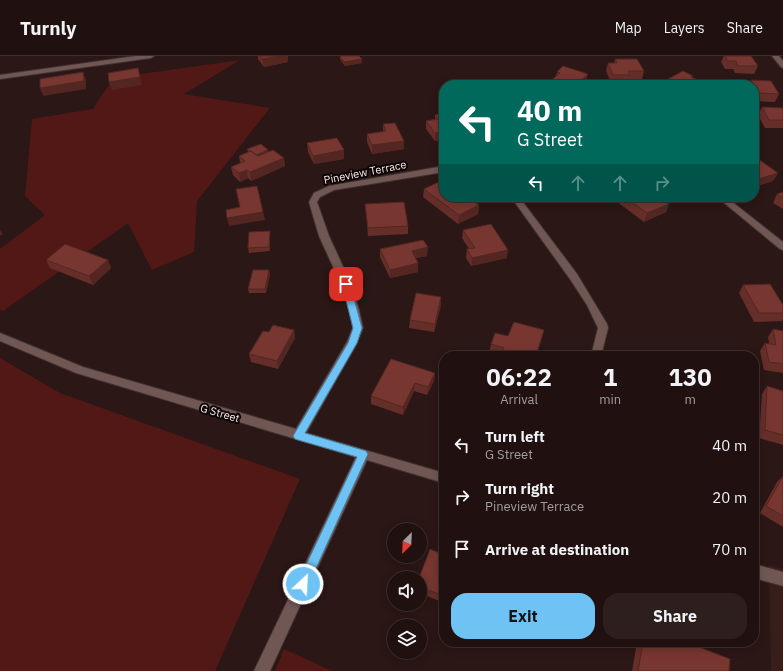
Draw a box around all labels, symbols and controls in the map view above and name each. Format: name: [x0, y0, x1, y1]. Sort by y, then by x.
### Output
text: Turnly: [20, 16, 76, 40]
text: Map: [615, 19, 642, 37]
text: Layers: [664, 19, 705, 37]
text: Share: [727, 19, 763, 37]
text: 40 m: [517, 92, 582, 129]
icon: left: [451, 96, 503, 148]
text: G Street: [517, 128, 583, 151]
street label: Pineview Terrace: [323, 157, 407, 187]
icon: left: [525, 172, 547, 194]
icon: ahead: [567, 172, 589, 194]
icon: ahead: [609, 172, 631, 194]
icon: right: [651, 172, 673, 194]
pin: [329, 267, 363, 301]
icon: arrive: [335, 273, 357, 295]
text: 06:22: [486, 361, 552, 393]
text: 1: [603, 361, 617, 393]
text: 130: [668, 361, 712, 393]
text: Arrival: [500, 391, 538, 408]
text: min: [599, 391, 621, 408]
text: m: [684, 391, 696, 408]
street label: G Street: [199, 401, 241, 425]
text: Turn left: [485, 427, 545, 446]
icon: left: [451, 434, 473, 456]
text: 40 m: [712, 436, 747, 455]
text: G Street: [485, 446, 533, 463]
text: Turn right: [485, 479, 554, 498]
icon: right: [451, 486, 473, 508]
text: 20 m: [712, 488, 747, 507]
text: Pineview Terrace: [485, 498, 584, 515]
north arrow: [387, 523, 427, 563]
map controls: [387, 523, 427, 659]
icon: arrive: [451, 538, 473, 560]
text: Arrive at destination: [485, 540, 629, 559]
text: 70 m: [712, 540, 747, 559]
position arrow: [282, 563, 324, 605]
button: sound: [387, 571, 427, 611]
button: Exit: [451, 593, 595, 639]
button: Share: [603, 593, 747, 639]
button: layers: [387, 619, 427, 659]

